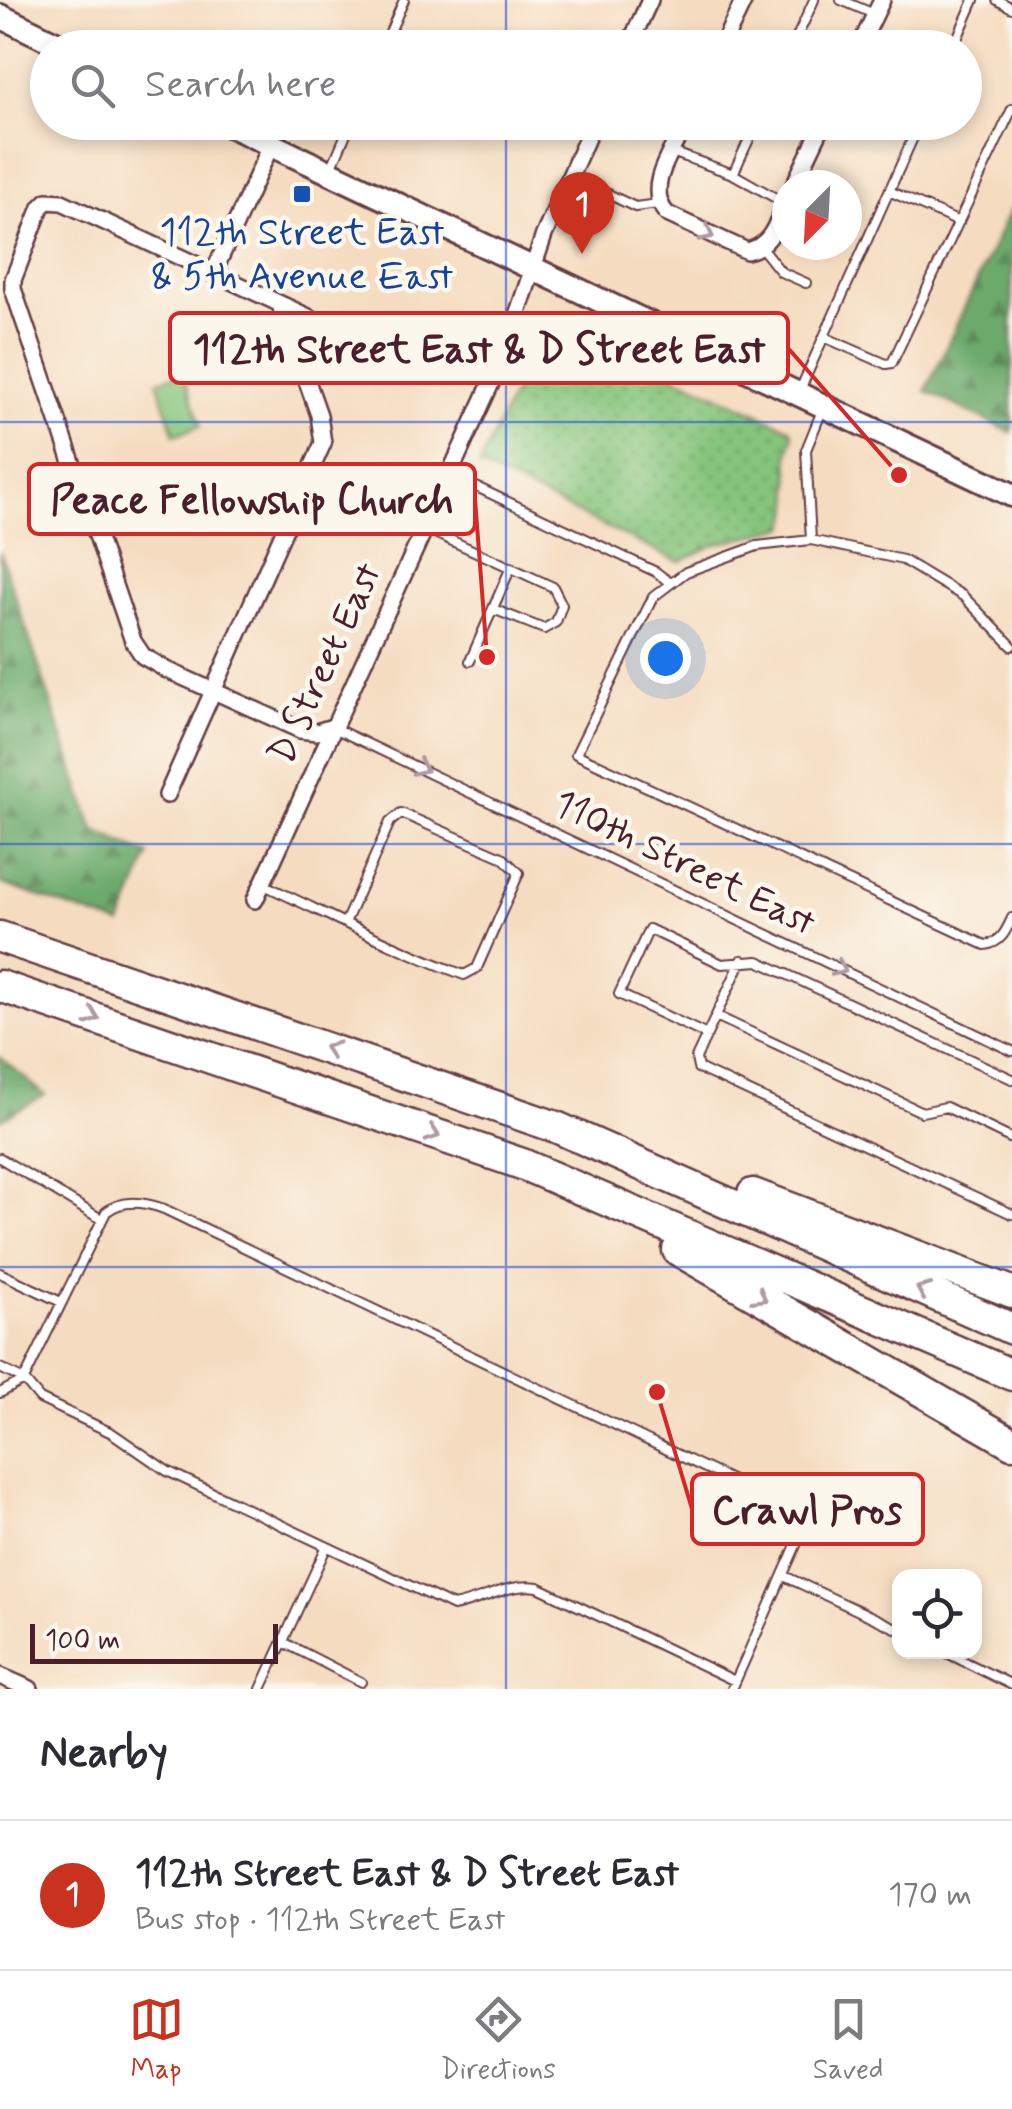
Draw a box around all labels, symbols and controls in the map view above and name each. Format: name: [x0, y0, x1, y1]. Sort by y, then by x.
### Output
search box: [30, 30, 982, 140]
icon: search: [65, 58, 120, 113]
text: Search here: [145, 61, 336, 110]
north arrow: [772, 170, 862, 260]
pin: 1: [550, 172, 614, 254]
marker: 112th Street East & 5th Avenue East: [291, 183, 313, 205]
place label: 112th Street East & 5th Avenue East: [151, 209, 453, 302]
one-way arrow: [696, 222, 714, 241]
callout: 112th Street East & D Street East: [170, 313, 788, 383]
text: 112th Street East & D Street East: [193, 325, 766, 377]
callout: Peace Fellowship Church: [29, 464, 475, 534]
text: Peace Fellowship Church: [51, 476, 453, 528]
street label: D Street East: [258, 555, 394, 773]
your location: [640, 633, 691, 684]
one-way arrow: [411, 756, 429, 776]
street label: 110th Street East: [545, 779, 823, 949]
one-way arrow: [830, 957, 848, 977]
one-way arrow: [83, 1006, 100, 1026]
one-way arrow: [323, 1040, 340, 1060]
one-way arrow: [424, 1122, 441, 1142]
one-way arrow: [915, 1282, 933, 1302]
one-way arrow: [749, 1284, 767, 1304]
callout: Crawl Pros: [692, 1474, 923, 1544]
text: Crawl Pros: [712, 1486, 903, 1538]
map controls: [892, 1569, 982, 1659]
button: locate: [892, 1569, 982, 1659]
scale bar: [30, 1619, 278, 1664]
text: 100 m: [45, 1623, 120, 1660]
text: Nearby: [40, 1727, 168, 1782]
text: 112th Street East & D Street East: [135, 1850, 679, 1899]
text: 1: [65, 1874, 80, 1916]
text: 170 m: [888, 1874, 972, 1916]
text: Bus stop · 112th Street East: [135, 1899, 506, 1941]
tab: Map: [129, 1992, 184, 2089]
tab: Directions: [441, 1992, 556, 2089]
tab: Saved: [813, 1992, 883, 2089]

